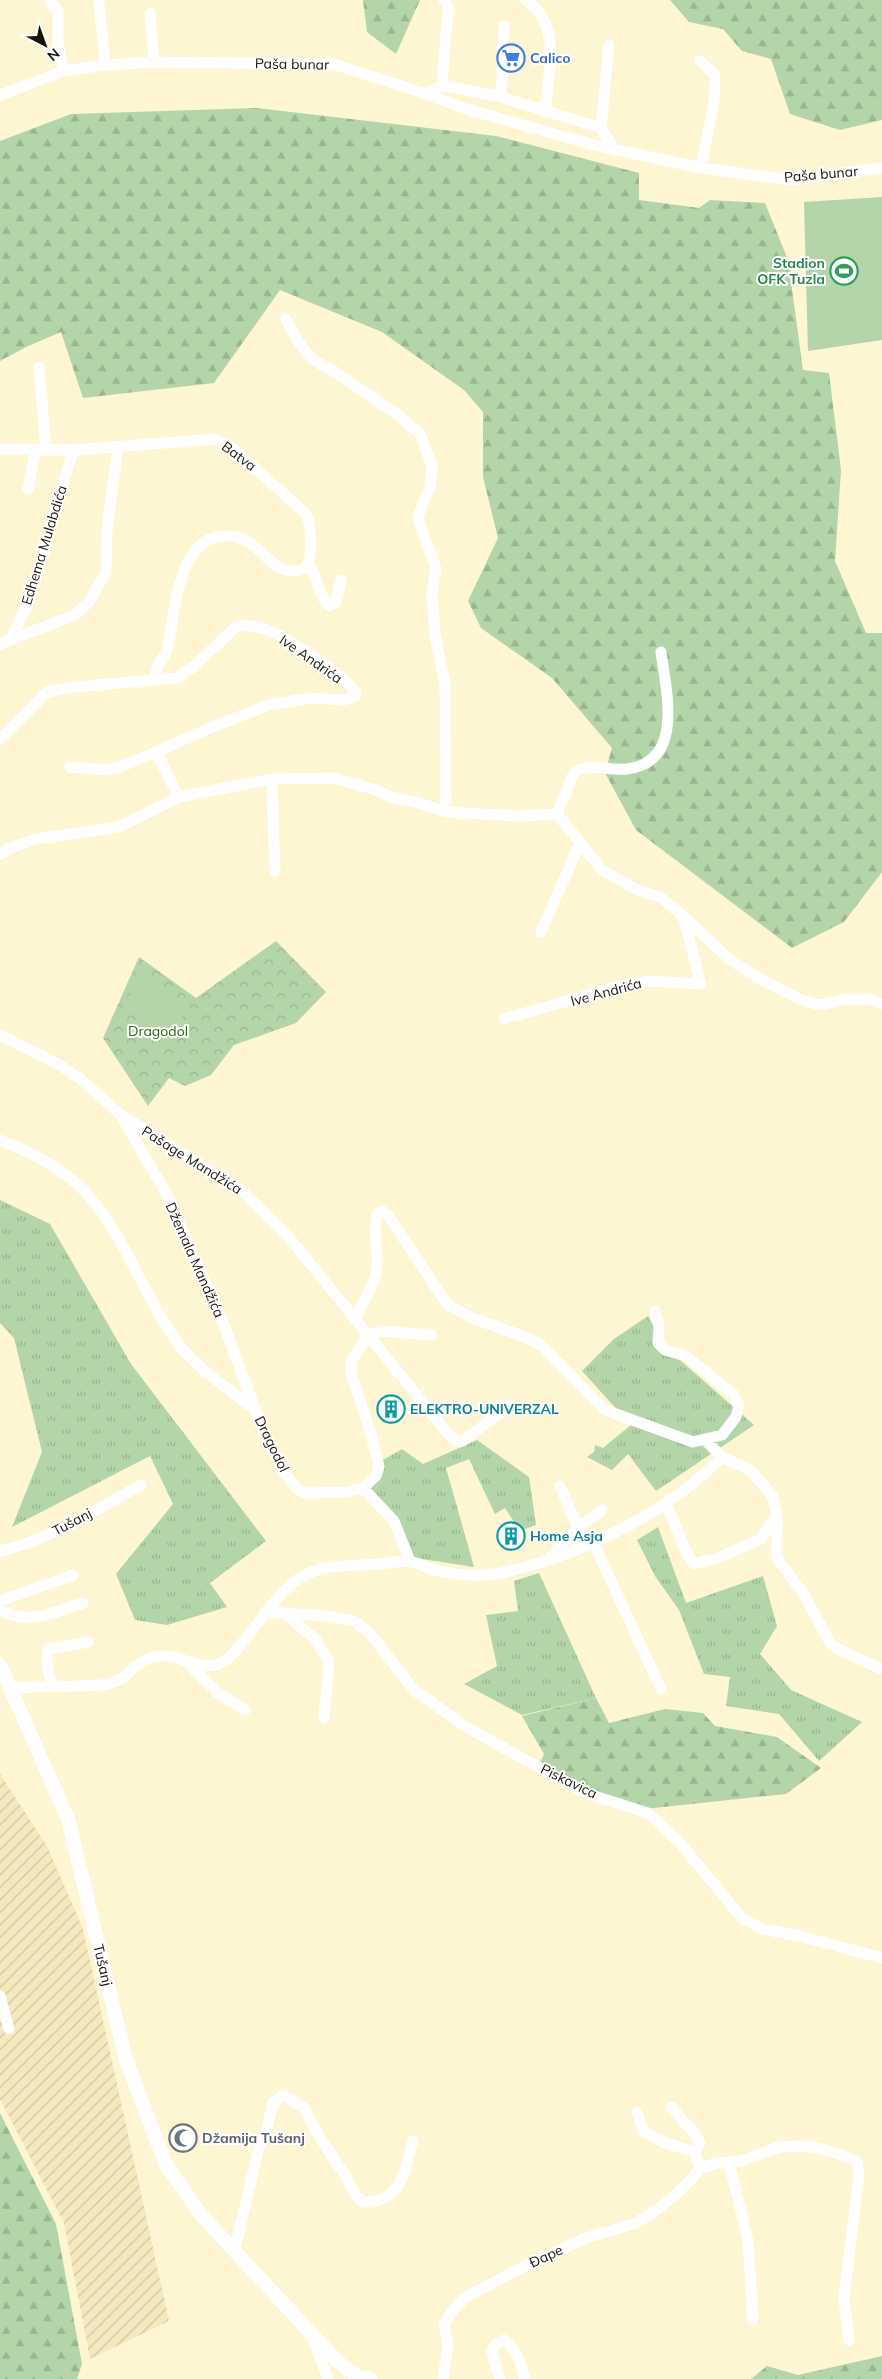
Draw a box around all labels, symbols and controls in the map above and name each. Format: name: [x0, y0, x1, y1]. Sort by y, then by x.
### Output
north arrow: [20, 20, 70, 70]
supermarket icon: Calico: [496, 43, 526, 73]
text: N: [44, 45, 63, 65]
place label: Calico: [530, 49, 571, 67]
street label: Paša bunar: [255, 54, 330, 74]
street label: Paša bunar: [783, 162, 860, 186]
place label: Stadion OFK Tuzla: [757, 254, 825, 288]
sports icon: Stadion OFK Tuzla: [829, 256, 859, 286]
street label: Batva: [218, 437, 260, 475]
street label: Edhema Mulabdića: [17, 483, 71, 607]
street label: Ive Andrića: [276, 631, 346, 687]
street label: Ive Andrića: [569, 974, 643, 1010]
park label: Dragodol: [128, 1022, 188, 1040]
street label: Pašage Mandžića: [138, 1122, 246, 1198]
street label: Džemala Mandžića: [162, 1200, 228, 1320]
building icon: ELEKTRO-UNIVERZAL: [376, 1394, 406, 1424]
place label: ELEKTRO-UNIVERZAL: [410, 1400, 559, 1418]
street label: Dragodol: [251, 1413, 293, 1475]
street label: Tušanj: [49, 1504, 95, 1540]
building icon: Home Asja: [496, 1521, 526, 1551]
place label: Home Asja: [530, 1527, 603, 1545]
street label: Piskavica: [538, 1760, 600, 1802]
street label: Tušanj: [89, 1942, 117, 1988]
mosque icon: Džamija Tušanj: [168, 2123, 198, 2153]
place label: Džamija Tušanj: [202, 2129, 305, 2147]
street label: Đape: [526, 2240, 566, 2272]

